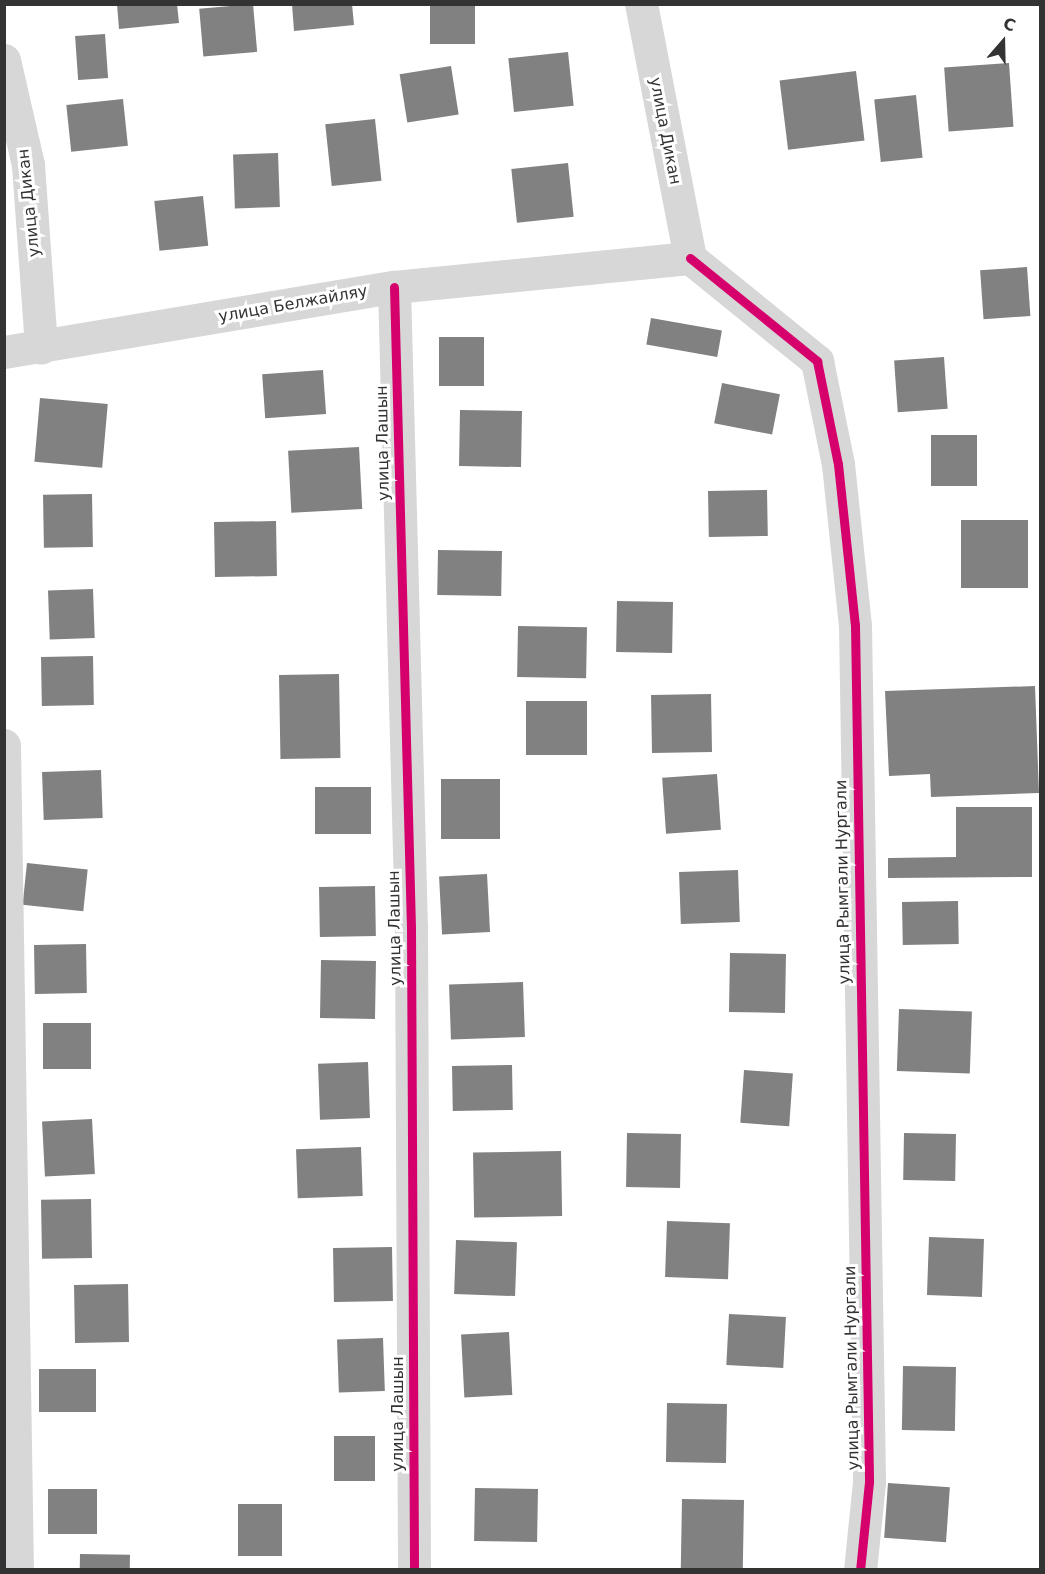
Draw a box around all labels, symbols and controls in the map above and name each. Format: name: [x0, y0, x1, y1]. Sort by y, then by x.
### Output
north arrow: [973, 12, 1033, 72]
text: С: [1001, 14, 1018, 36]
street label: улица Дикан: [645, 76, 685, 186]
street label: улица Дикан: [14, 148, 44, 258]
street label: улица Белжайляу: [217, 281, 369, 327]
street label: улица Лашын: [372, 385, 394, 501]
street label: улица Рымгали Нургали: [832, 780, 854, 984]
street label: улица Лашын: [384, 870, 406, 986]
street label: улица Рымгали Нургали: [841, 1266, 863, 1470]
street label: улица Лашын: [388, 1356, 408, 1472]

